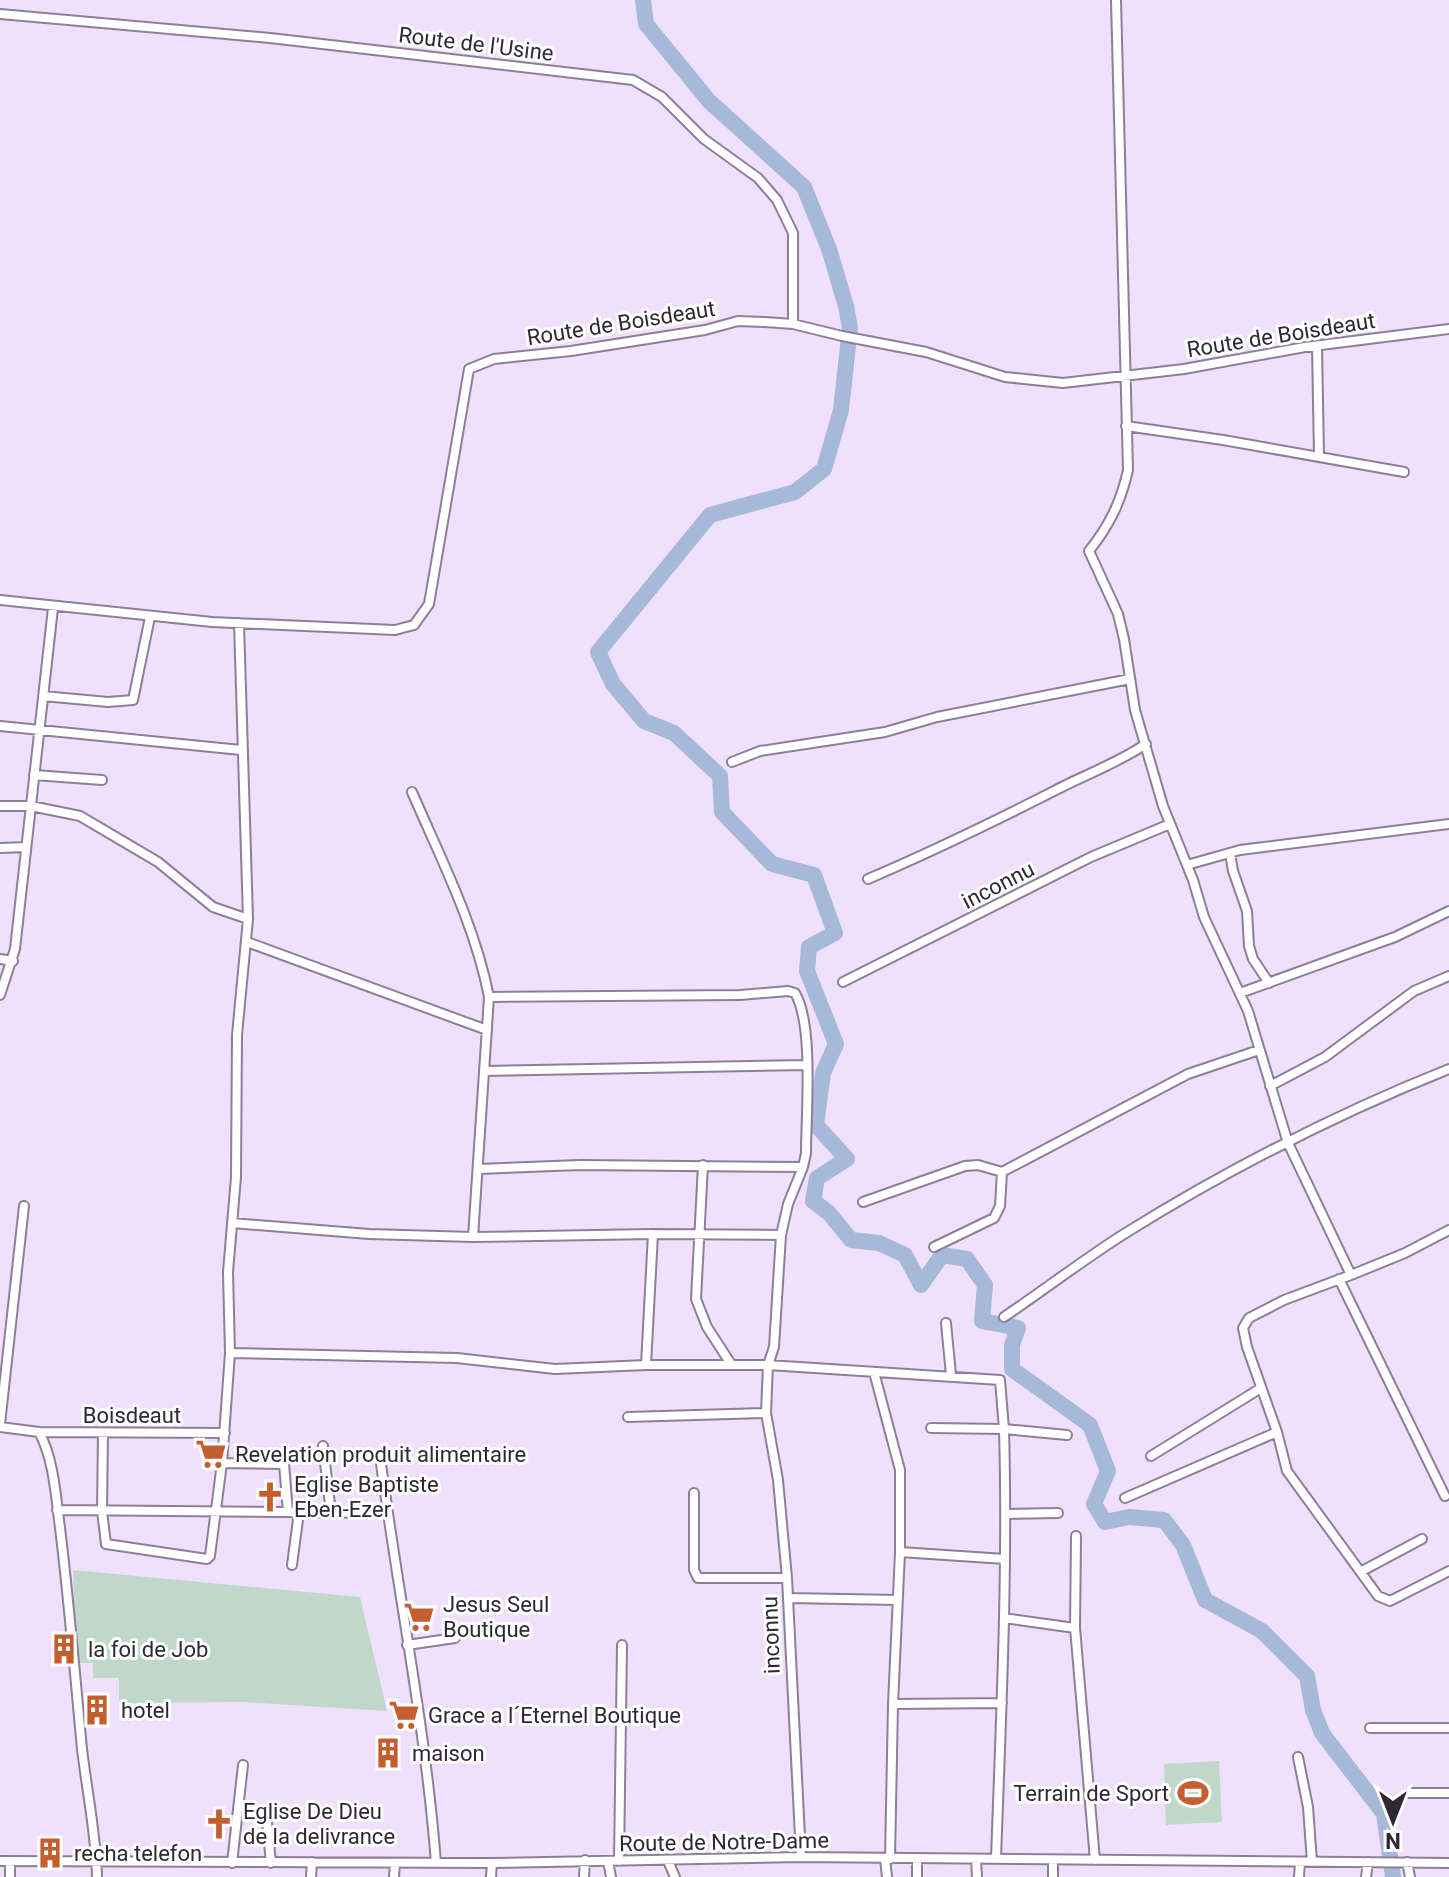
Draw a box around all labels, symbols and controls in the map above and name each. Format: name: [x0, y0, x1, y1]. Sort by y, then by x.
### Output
street label: Route de l'Usine: [397, 22, 555, 66]
street label: Route de Boisdeaut: [525, 296, 717, 350]
street label: Route de Boisdeaut: [1185, 308, 1377, 362]
street label: inconnu: [958, 856, 1038, 914]
street label: Boisdeaut: [83, 1403, 181, 1428]
supermarket icon: Revelation produit alimentaire: [194, 1437, 228, 1471]
place label: Revelation produit alimentaire: [235, 1442, 526, 1467]
place label: Eglise Baptiste Eben-Ezer: [294, 1472, 439, 1522]
church icon: Eglise Baptiste Eben-Ezer: [253, 1480, 287, 1514]
place label: Jesus Seul Boutique: [443, 1592, 549, 1642]
street label: inconnu: [757, 1596, 785, 1674]
supermarket icon: Jesus Seul Boutique: [402, 1600, 436, 1634]
building icon: la foi de Job: [47, 1632, 81, 1666]
place label: la foi de Job: [88, 1637, 208, 1662]
building icon: hotel: [80, 1693, 114, 1727]
place label: hotel: [121, 1698, 170, 1723]
supermarket icon: Grace a l´Eternel Boutique: [387, 1698, 421, 1732]
place label: Grace a l´Eternel Boutique: [428, 1703, 681, 1728]
building icon: maison: [371, 1736, 405, 1770]
place label: maison: [412, 1741, 485, 1766]
sports icon: Terrain de Sport: [1176, 1776, 1210, 1810]
place label: Terrain de Sport: [1013, 1781, 1169, 1806]
north arrow: [1353, 1781, 1433, 1861]
place label: Eglise De Dieu de la delivrance: [243, 1799, 395, 1849]
church icon: Eglise De Dieu de la delivrance: [202, 1807, 236, 1841]
street label: Route de Notre-Dame: [619, 1828, 829, 1856]
text: N: [1385, 1828, 1401, 1853]
building icon: recha telefon: [33, 1836, 67, 1870]
place label: recha telefon: [74, 1841, 202, 1866]

